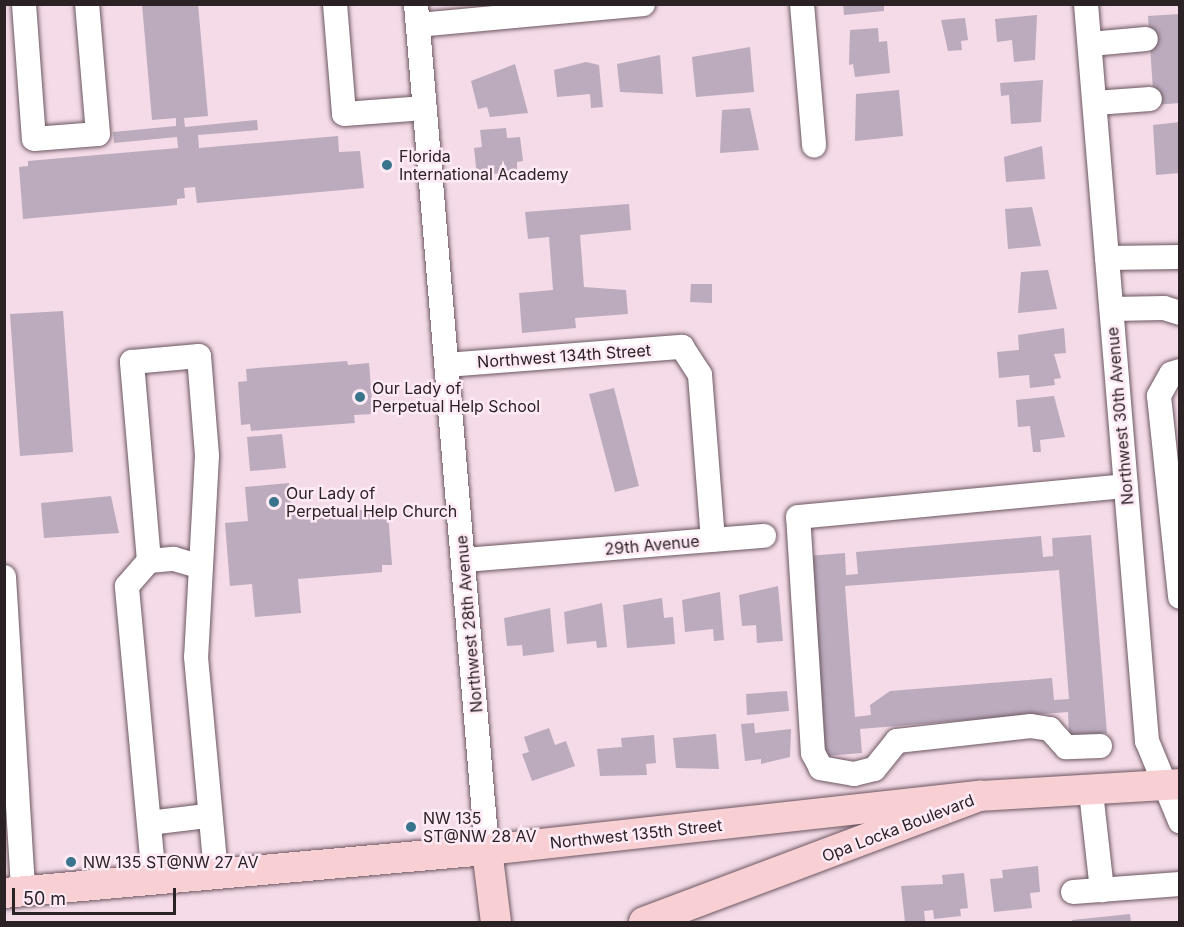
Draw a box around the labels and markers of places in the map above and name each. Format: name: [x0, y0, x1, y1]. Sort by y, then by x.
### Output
place label: Florida International Academy: [399, 146, 569, 184]
marker: Florida International Academy: [380, 158, 394, 172]
place label: Our Lady of Perpetual Help School: [372, 378, 540, 416]
marker: Our Lady of Perpetual Help School: [353, 390, 367, 404]
place label: Our Lady of Perpetual Help Church: [286, 483, 457, 521]
marker: Our Lady of Perpetual Help Church: [267, 495, 281, 509]
place label: NW 135 ST@NW 28 AV: [423, 808, 537, 846]
marker: NW 135 ST@NW 28 AV: [404, 820, 418, 834]
place label: NW 135 ST@NW 27 AV: [83, 852, 259, 872]
marker: NW 135 ST@NW 27 AV: [64, 855, 78, 869]

